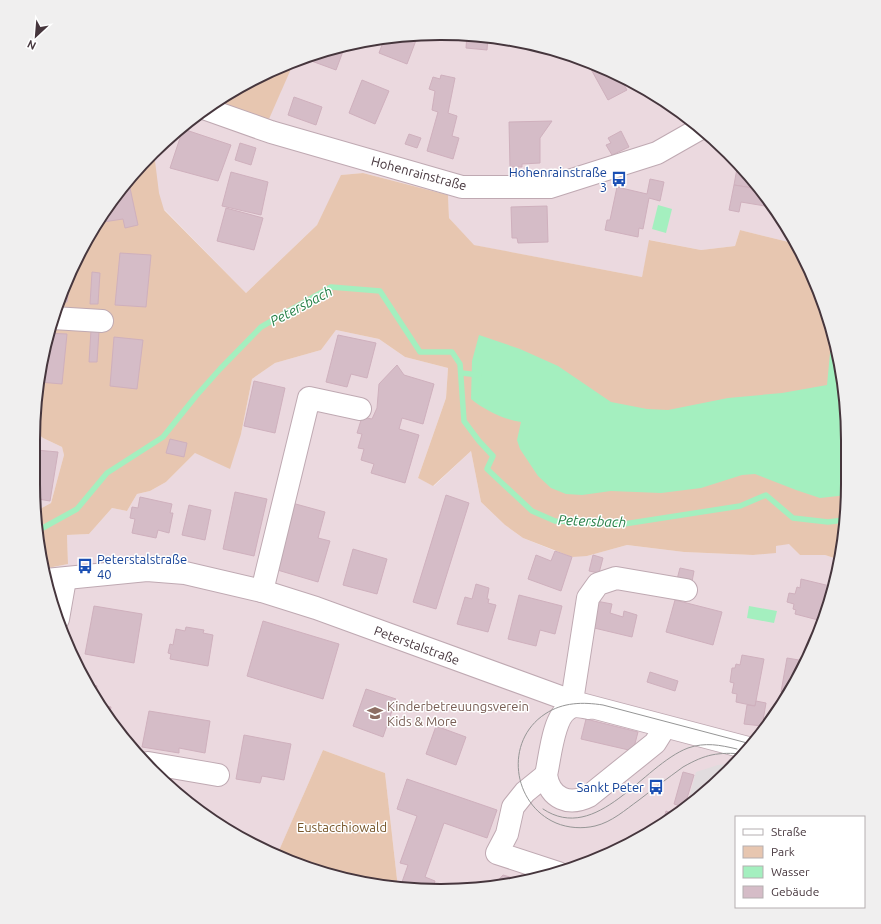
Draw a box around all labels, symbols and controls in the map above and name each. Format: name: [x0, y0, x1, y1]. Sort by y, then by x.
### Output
north arrow: [16, 16, 56, 56]
text: N: [25, 38, 38, 52]
street label: Hohenrainstraße: [370, 154, 468, 192]
place label: Hohenrainstraße 3: [509, 165, 607, 194]
bus stop icon: Hohenrainstraße 3: [610, 170, 628, 188]
water label: Petersbach: [267, 283, 335, 329]
water label: Petersbach: [558, 512, 626, 530]
place label: Peterstalstraße 40: [97, 552, 187, 581]
bus stop icon: Peterstalstraße 40: [76, 557, 94, 575]
street label: Peterstalstraße: [372, 623, 462, 667]
place label: Kinderbetreuungsverein Kids & More: [387, 699, 529, 728]
school or university icon: Kinderbetreuungsverein Kids & More: [366, 704, 384, 722]
bus stop icon: Sankt Peter: [647, 778, 665, 796]
place label: Sankt Peter: [577, 780, 644, 794]
legend: [735, 816, 865, 908]
park label: Eustacchiowald: [297, 820, 387, 834]
text: Straße: [771, 825, 807, 838]
text: Park: [771, 845, 795, 858]
text: Wasser: [771, 865, 810, 878]
text: Gebäude: [771, 885, 819, 898]

